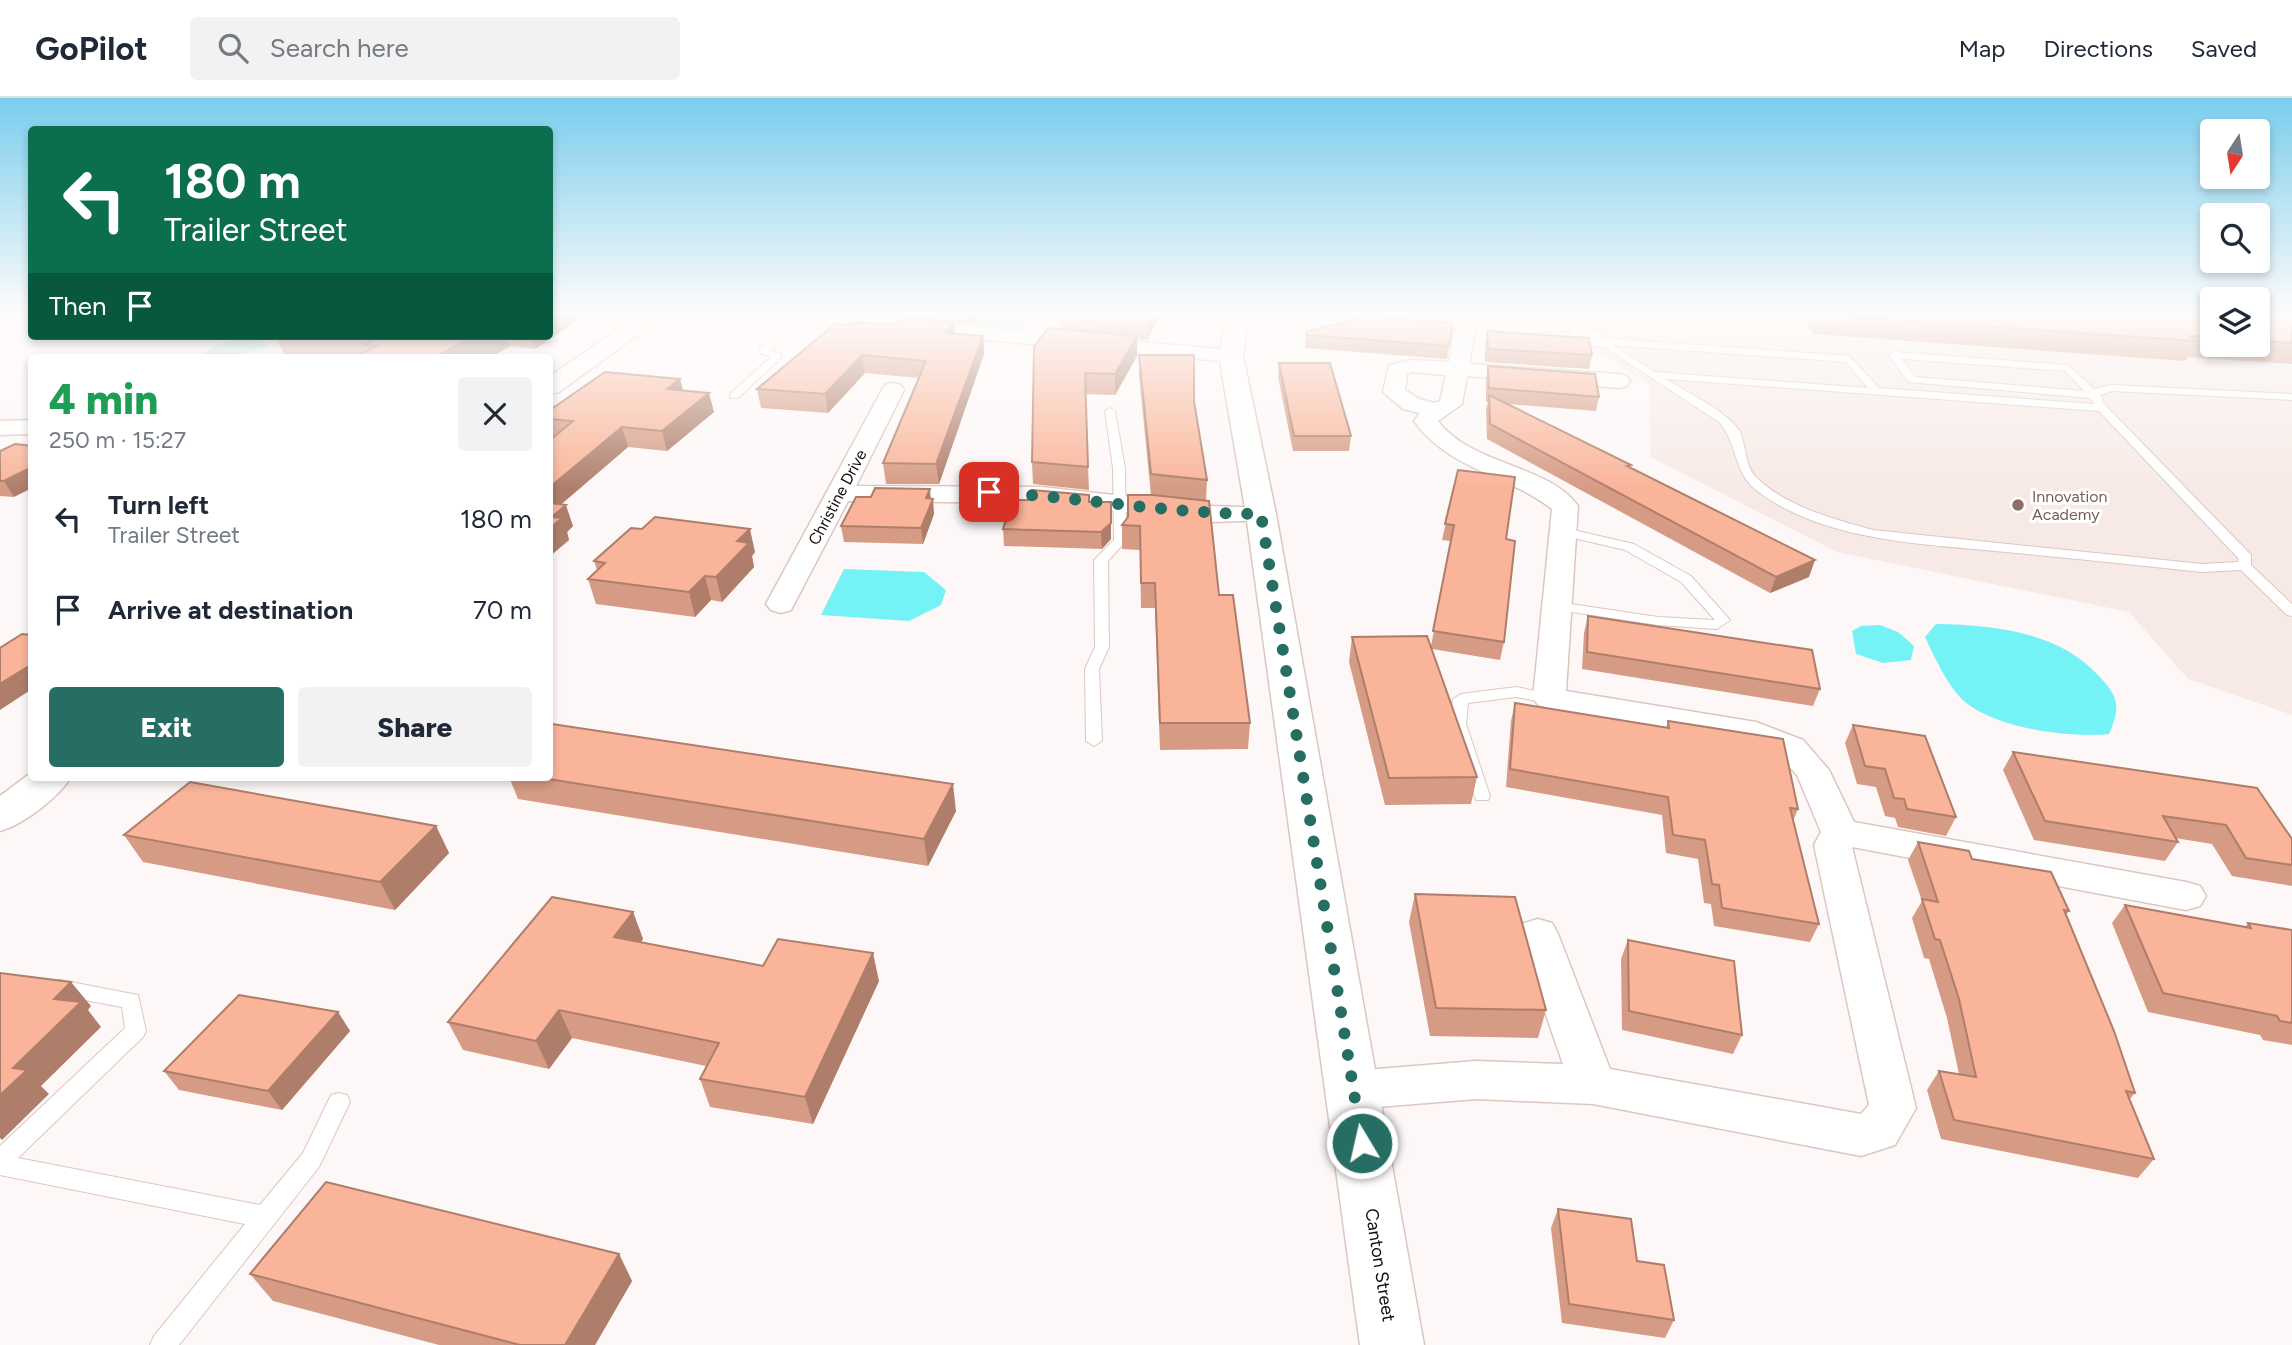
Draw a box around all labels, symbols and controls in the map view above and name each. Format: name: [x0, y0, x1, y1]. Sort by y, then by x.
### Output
search box: [190, 17, 680, 80]
text: GoPilot: [35, 29, 148, 68]
icon: search: [214, 29, 252, 67]
text: Search here: [270, 32, 409, 64]
text: Map: [1959, 34, 2005, 63]
text: Directions: [2043, 34, 2153, 63]
text: Saved: [2191, 34, 2257, 63]
north arrow: [2200, 119, 2270, 189]
map controls: [2200, 119, 2270, 357]
text: 180 m: [164, 151, 301, 210]
icon: left: [49, 154, 140, 245]
button: search: [2200, 203, 2270, 273]
text: Trailer Street: [164, 211, 348, 249]
icon: arrive: [121, 287, 159, 325]
button: layers: [2200, 287, 2270, 357]
text: Then: [49, 290, 107, 322]
text: 4 min: [49, 374, 158, 425]
button: close: [458, 377, 532, 451]
text: 250 m · 15:27: [49, 426, 186, 454]
street label: Christine Drive: [804, 446, 871, 548]
pin: [959, 462, 1019, 522]
icon: arrive: [970, 473, 1008, 511]
place label: Innovation Academy: [2032, 487, 2108, 524]
text: Turn left: [108, 489, 209, 521]
marker: Innovation Academy: [2010, 497, 2026, 513]
icon: left: [49, 500, 87, 538]
text: 180 m: [460, 503, 532, 535]
text: Trailer Street: [108, 521, 240, 549]
icon: arrive: [49, 591, 87, 629]
text: Arrive at destination: [108, 594, 353, 626]
text: 70 m: [473, 594, 532, 626]
button: Exit: [49, 687, 284, 767]
button: Share: [298, 687, 532, 767]
position arrow: [1325, 1106, 1399, 1180]
street label: Canton Street: [1360, 1207, 1400, 1323]

